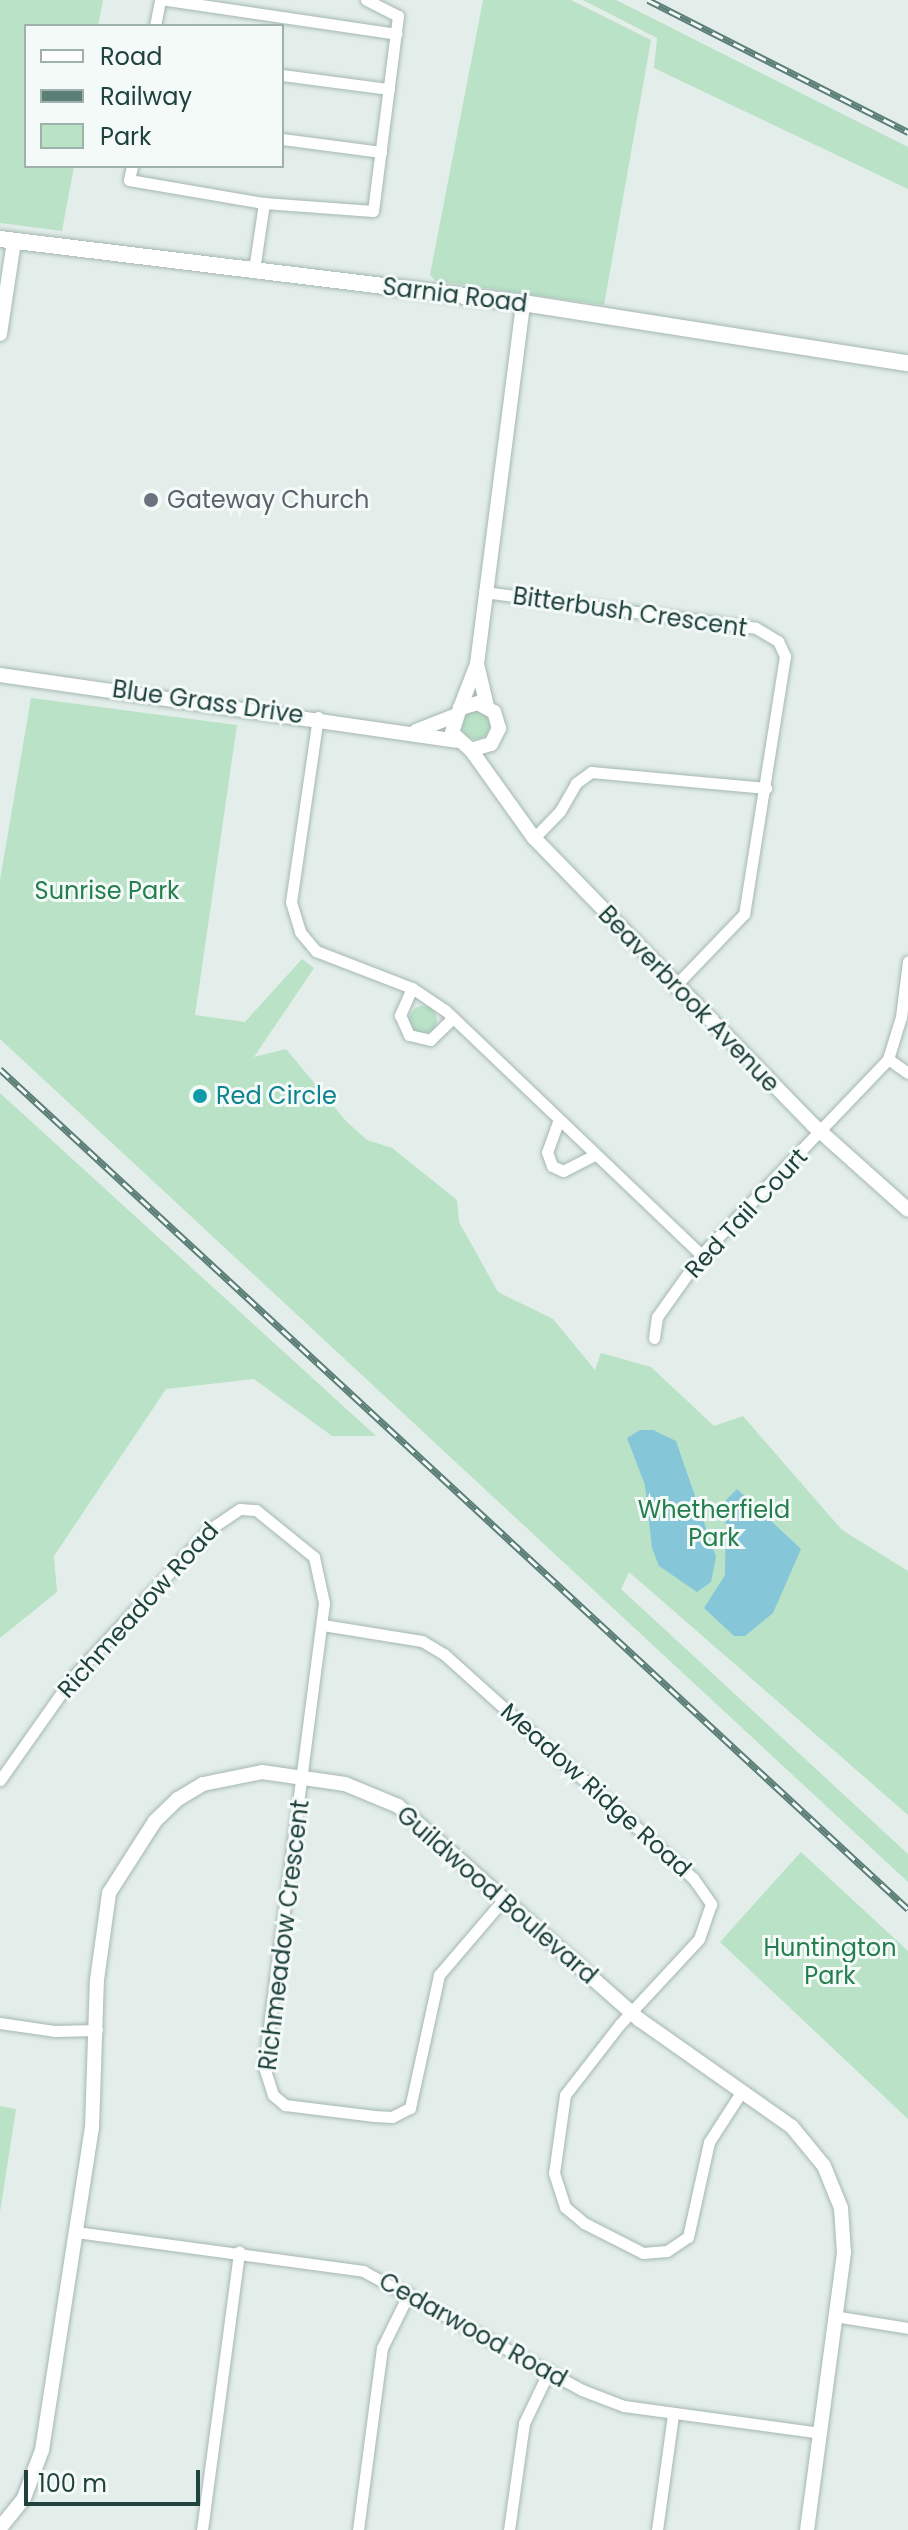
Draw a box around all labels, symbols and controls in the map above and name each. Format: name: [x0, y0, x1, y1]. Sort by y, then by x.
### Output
legend: [24, 24, 284, 168]
text: Road: [100, 40, 162, 73]
text: Railway: [100, 80, 192, 113]
text: Park: [100, 120, 151, 153]
street label: Sarnia Road: [381, 272, 529, 318]
place label: Gateway Church: [167, 486, 369, 514]
marker: Gateway Church: [142, 491, 160, 509]
street label: Bitterbush Crescent: [511, 581, 749, 643]
street label: Blue Grass Drive: [111, 674, 305, 730]
park label: Sunrise Park: [35, 877, 179, 905]
street label: Beaverbrook Avenue: [593, 900, 785, 1098]
place label: Red Circle: [216, 1082, 337, 1110]
marker: Red Circle: [191, 1087, 209, 1105]
street label: Red Tail Court: [679, 1142, 813, 1284]
park label: Whetherfield Park: [638, 1496, 790, 1552]
street label: Richmeadow Road: [52, 1516, 224, 1704]
street label: Meadow Ridge Road: [495, 1697, 697, 1883]
street label: Richmeadow Crescent: [253, 1798, 315, 2072]
street label: Guildwood Boulevard: [391, 1800, 603, 1990]
park label: Huntington Park: [763, 1934, 897, 1990]
street label: Cedarwood Road: [374, 2266, 572, 2394]
scale bar: [28, 2454, 204, 2504]
text: 100 m: [38, 2467, 107, 2500]

